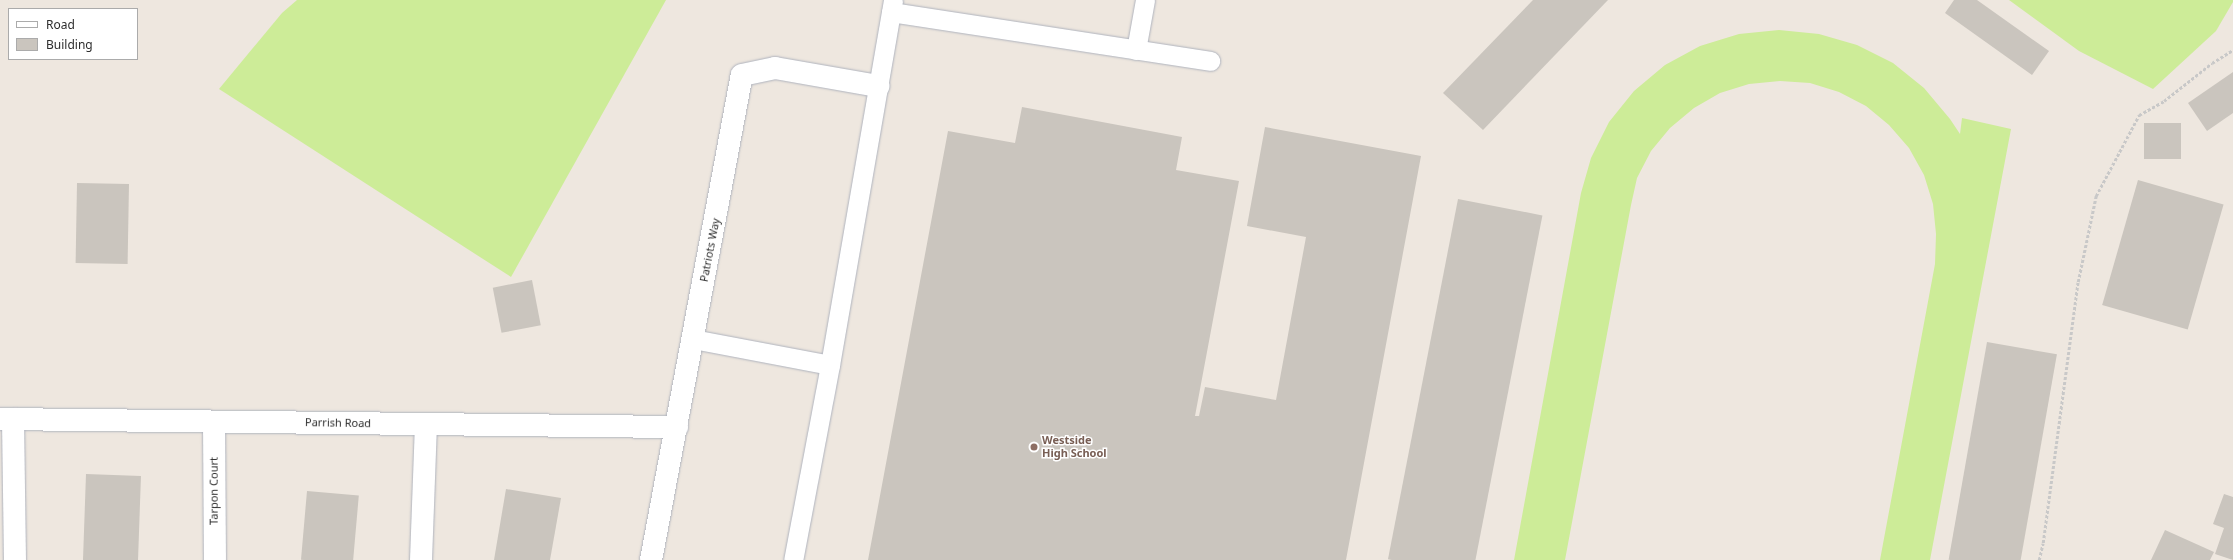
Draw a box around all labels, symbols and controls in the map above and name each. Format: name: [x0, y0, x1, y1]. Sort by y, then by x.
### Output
legend: [8, 8, 138, 60]
text: Road: [46, 16, 75, 33]
text: Building: [46, 36, 93, 53]
street label: Patriots Way: [697, 217, 723, 283]
street label: Parrish Road: [305, 416, 371, 430]
place label: Westside High School: [1042, 434, 1107, 460]
marker: Westside High School: [1029, 442, 1039, 452]
street label: Tarpon Court: [207, 457, 221, 525]

